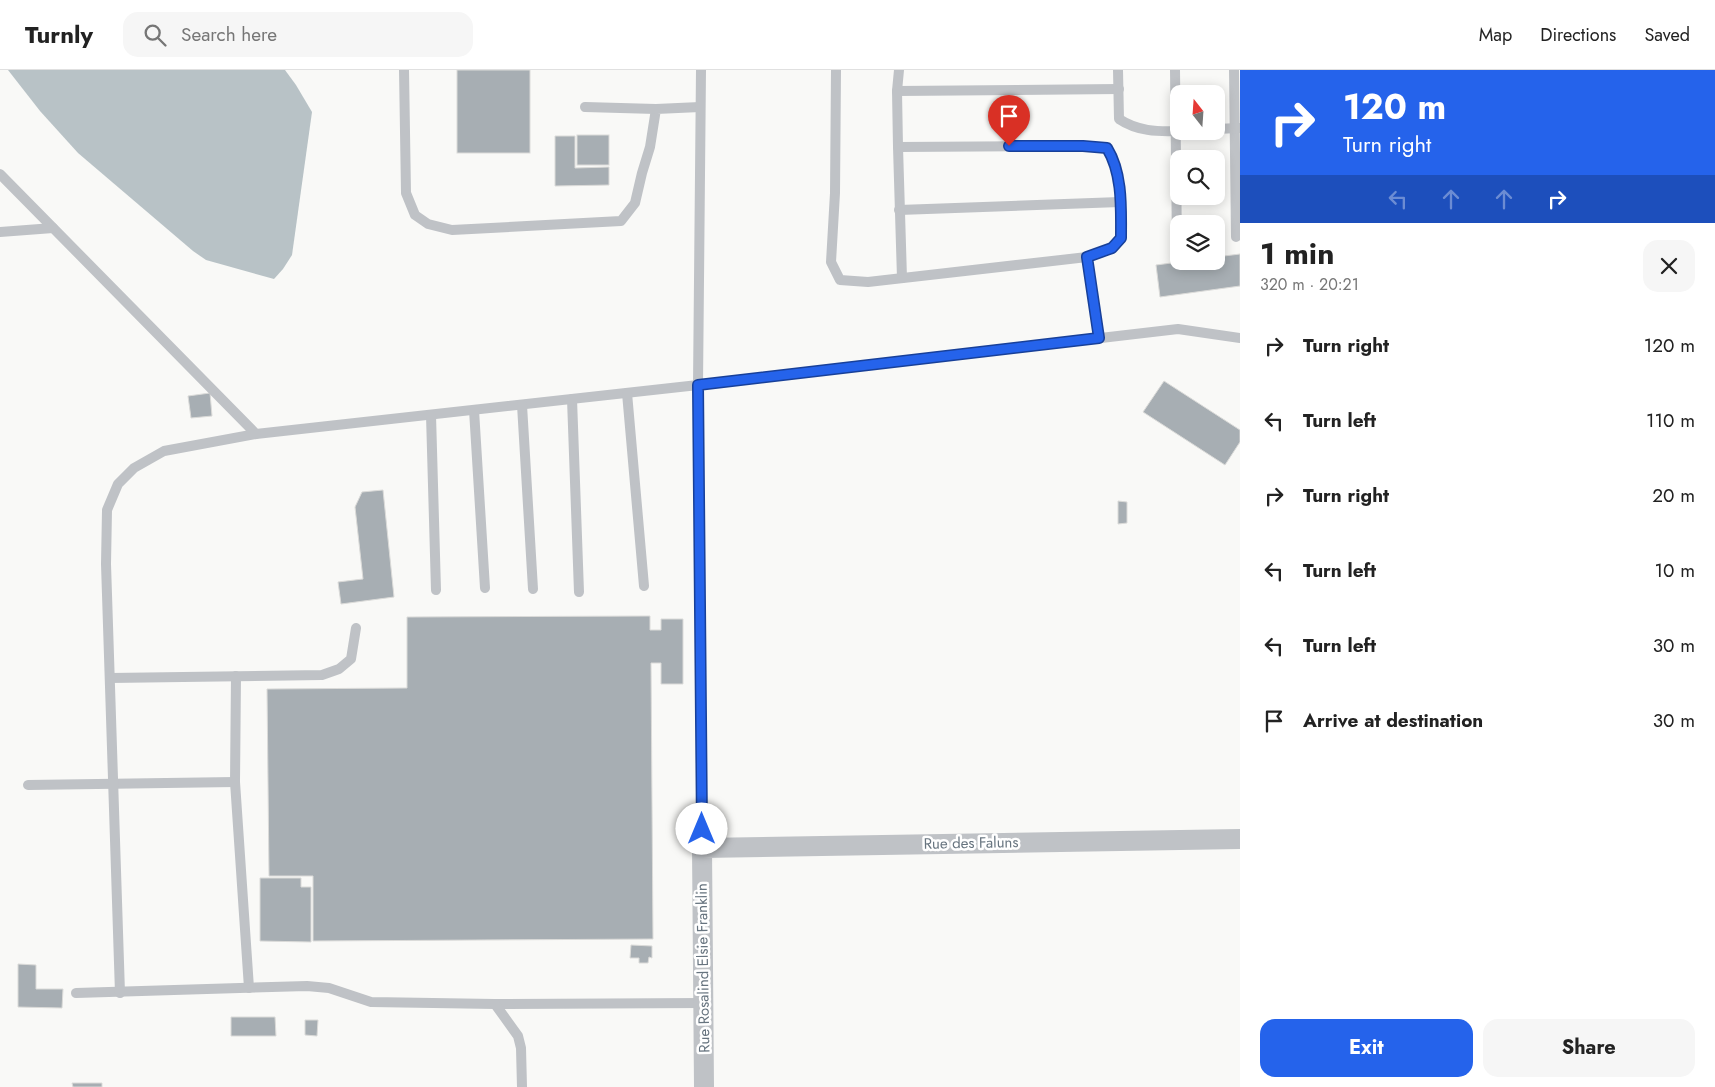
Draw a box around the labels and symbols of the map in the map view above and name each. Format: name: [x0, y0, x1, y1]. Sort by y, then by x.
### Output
north arrow: [1170, 85, 1225, 140]
pin: [988, 95, 1030, 146]
position arrow: [675, 802, 727, 854]
street label: Rue des Faluns: [923, 831, 1019, 855]
street label: Rue Rosalind Elsie Franklin: [691, 883, 715, 1053]

